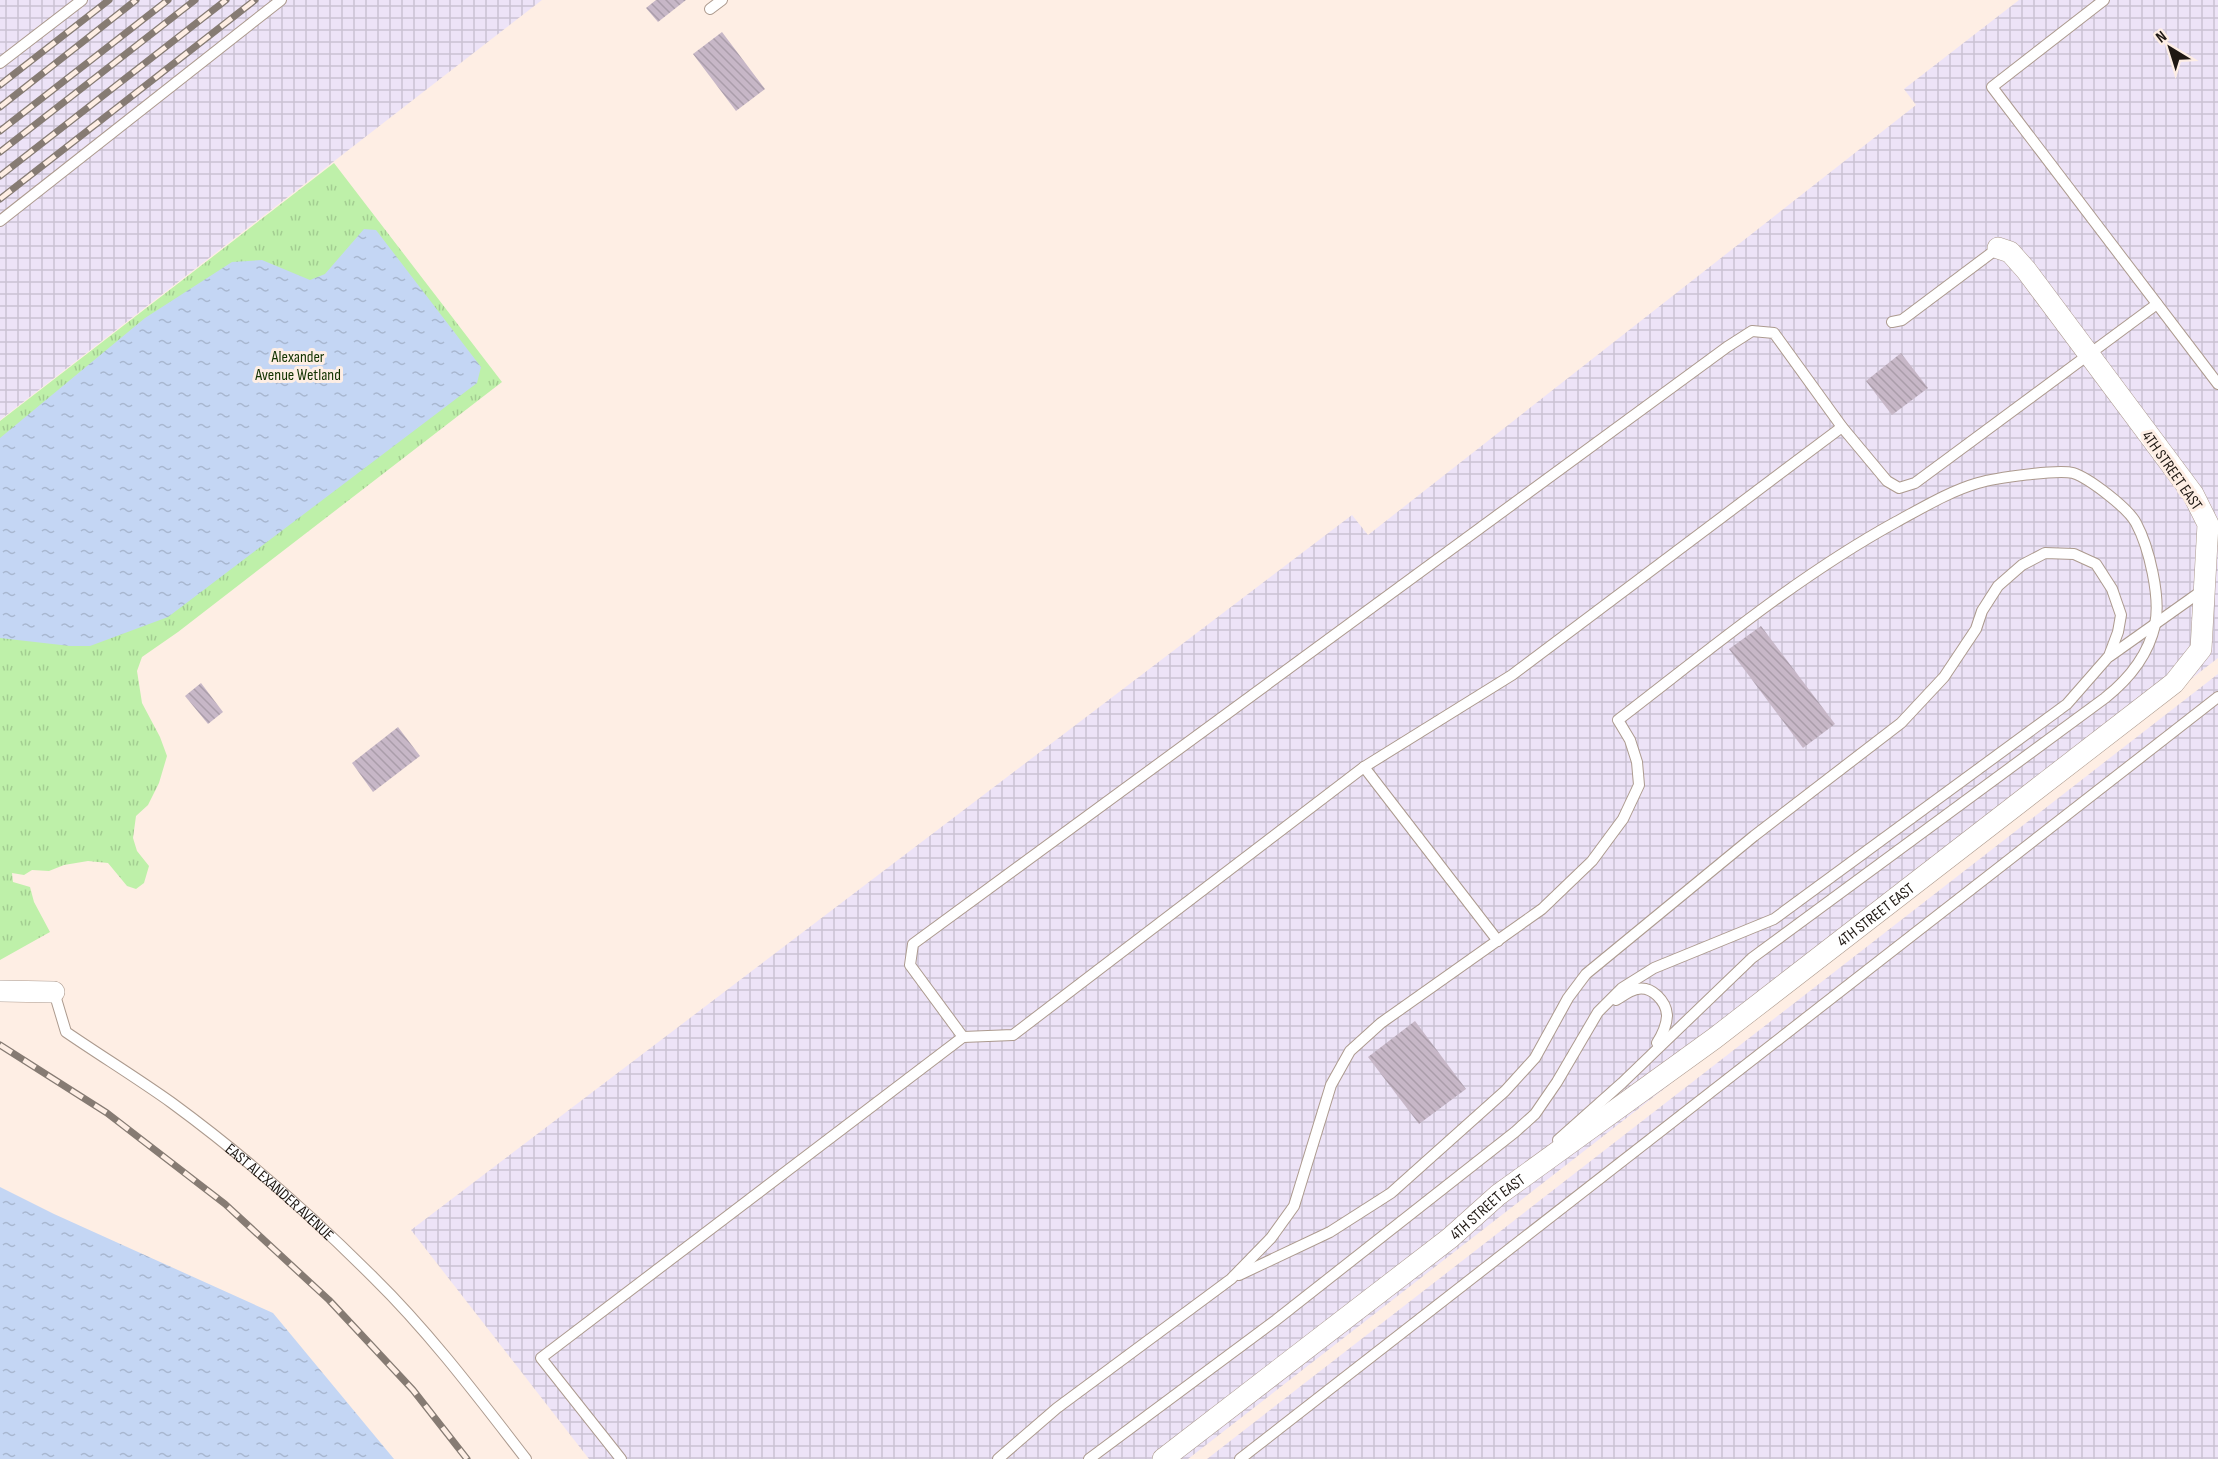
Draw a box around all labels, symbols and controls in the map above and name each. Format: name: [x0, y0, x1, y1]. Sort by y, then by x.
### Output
north arrow: [2140, 18, 2200, 78]
text: N: [2152, 27, 2171, 47]
park label: Alexander Avenue Wetland: [254, 348, 341, 385]
street label: 4TH STREET EAST: [2137, 428, 2206, 515]
street label: 4TH STREET EAST: [1834, 879, 1919, 951]
street label: EAST ALEXANDER AVENUE: [221, 1140, 337, 1245]
street label: 4TH STREET EAST: [1447, 1170, 1530, 1245]

